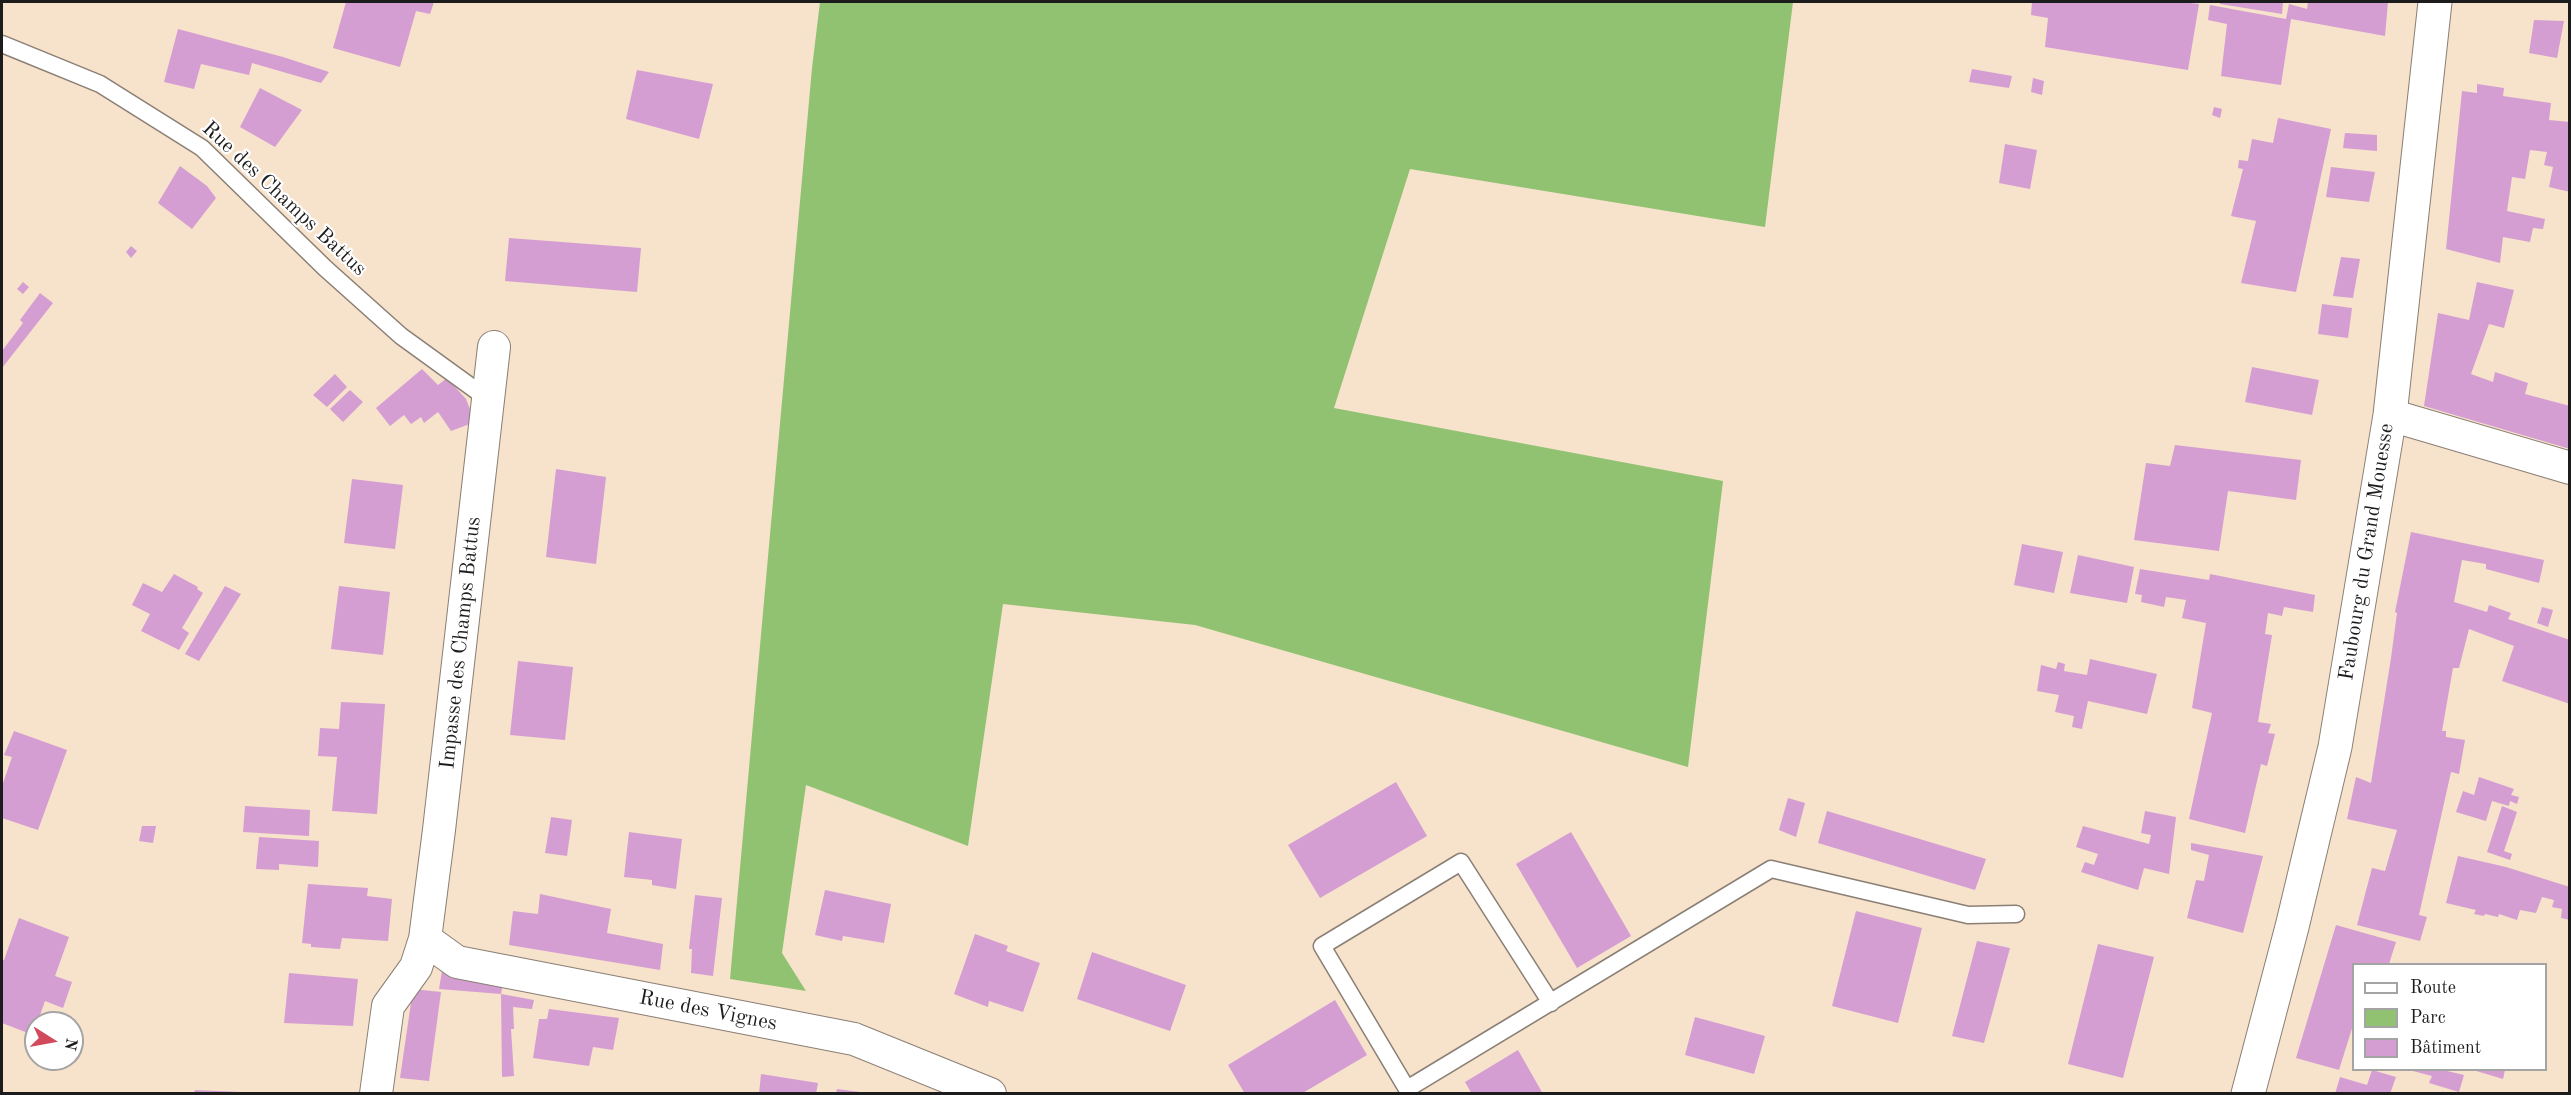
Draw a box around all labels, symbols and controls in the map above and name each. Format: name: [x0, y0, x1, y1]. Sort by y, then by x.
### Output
street label: Rue des Champs Battus: [197, 116, 371, 282]
street label: Faubourg du Grand Mouesse: [2334, 422, 2400, 682]
street label: Impasse des Champs Battus: [435, 515, 487, 771]
legend: [2352, 963, 2547, 1071]
text: Route: [2410, 979, 2456, 997]
street label: Rue des Vignes: [637, 985, 779, 1037]
text: Parc: [2410, 1009, 2446, 1027]
north arrow: [24, 1011, 84, 1071]
text: N: [61, 1037, 79, 1052]
text: Bâtiment: [2410, 1039, 2481, 1057]

